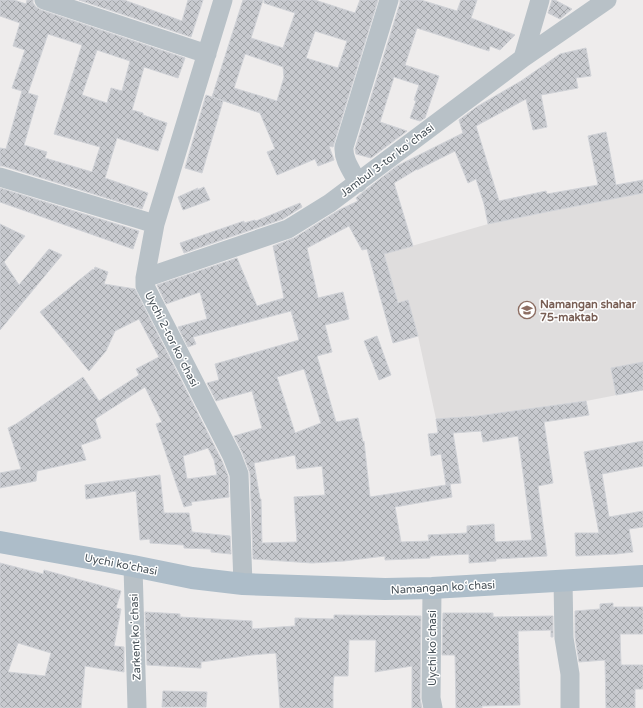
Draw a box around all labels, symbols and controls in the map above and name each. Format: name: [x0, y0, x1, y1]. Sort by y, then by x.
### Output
street label: Jambul 3-tor koʻchasi: [338, 121, 437, 200]
street label: Uychi 2-tor koʻchasi: [142, 289, 201, 389]
place label: Namangan shahar 75-maktab: [540, 298, 637, 324]
school or university icon: Namangan shahar 75-maktab: [517, 300, 537, 320]
street label: Uychi ko'chasi: [83, 551, 158, 578]
street label: Namangan koʻchasi: [391, 578, 496, 597]
street label: Zarkent koʻchasi: [127, 593, 144, 681]
street label: Uychi koʻchasi: [426, 610, 439, 686]

